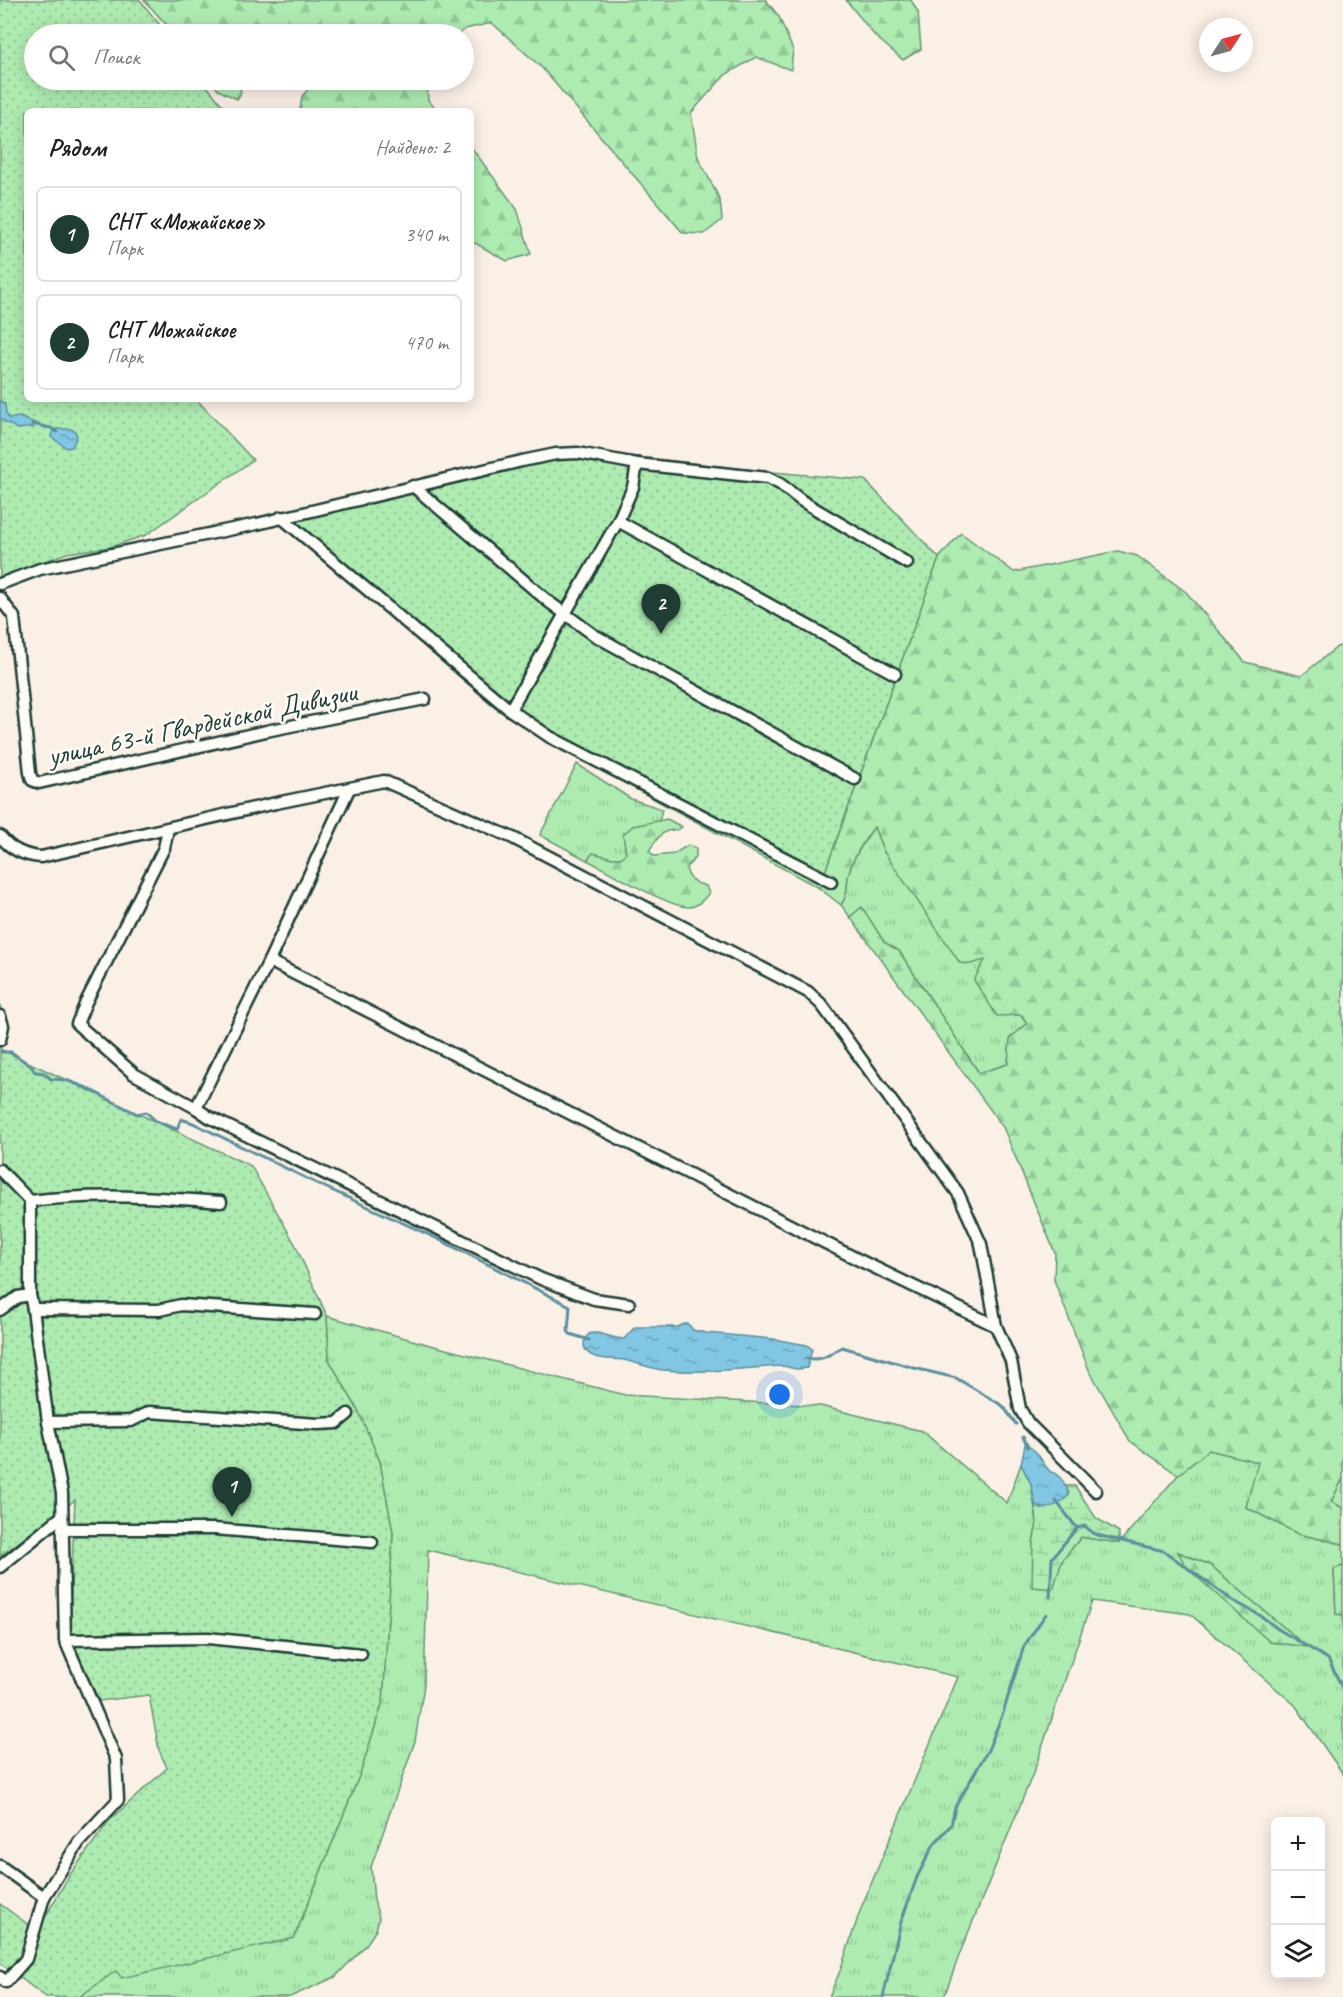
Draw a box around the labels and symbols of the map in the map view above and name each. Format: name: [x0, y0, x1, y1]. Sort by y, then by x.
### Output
north arrow: [1199, 18, 1253, 72]
pin: 2: [642, 584, 680, 634]
street label: улица 63-й Гвардейской Дивизии: [43, 673, 361, 774]
your location: [765, 1380, 794, 1409]
pin: 1: [212, 1468, 252, 1517]

